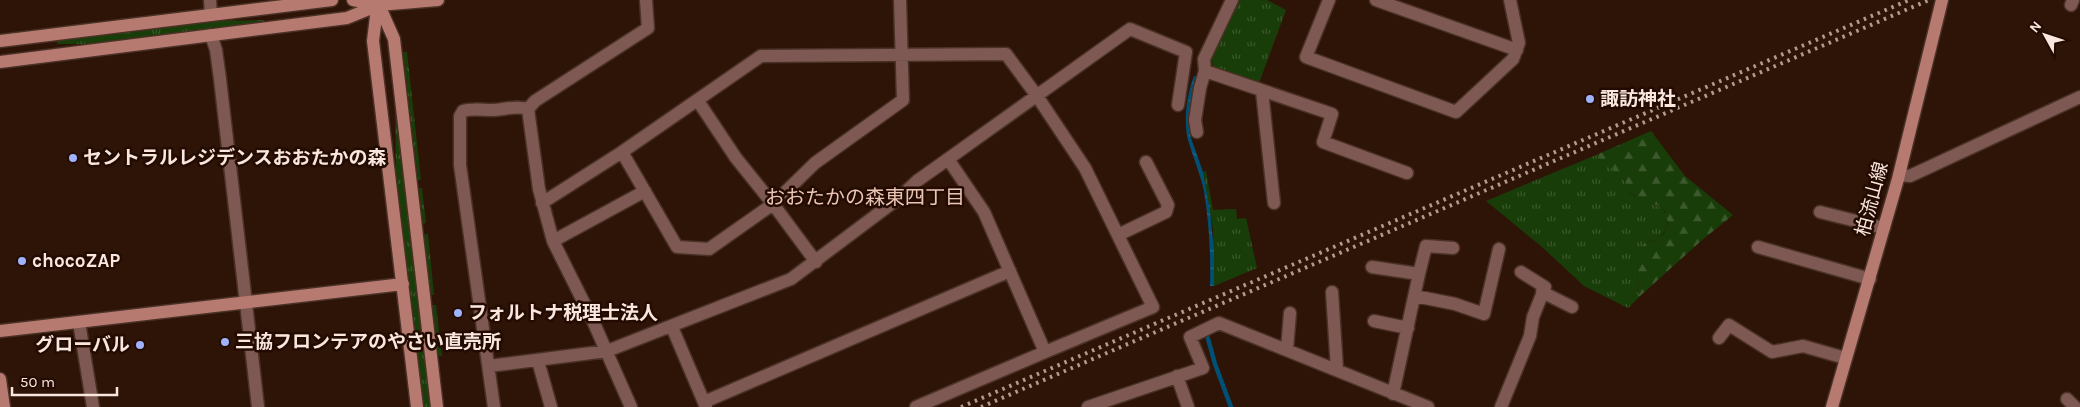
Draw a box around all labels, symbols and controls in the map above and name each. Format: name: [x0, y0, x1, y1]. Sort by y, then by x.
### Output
north arrow: [2020, 10, 2070, 60]
text: N: [2026, 18, 2045, 36]
place label: 諏訪神社: [1600, 88, 1676, 110]
marker: 諏訪神社: [1584, 93, 1596, 105]
place label: セントラルレジデンスおおたかの森: [83, 147, 387, 169]
marker: セントラルレジデンスおおたかの森: [67, 152, 79, 164]
street label: 柏流山線: [1852, 159, 1892, 239]
district label: おおたかの森東四丁目: [765, 186, 965, 209]
place label: chocoZAP: [32, 250, 120, 272]
marker: chocoZAP: [16, 255, 28, 267]
place label: フォルトナ税理士法人: [468, 302, 658, 324]
marker: フォルトナ税理士法人: [452, 307, 464, 319]
place label: 三協フロンテアのやさい直売所: [235, 331, 501, 353]
place label: グローバル: [35, 334, 130, 356]
marker: 三協フロンテアのやさい直売所: [219, 336, 231, 348]
marker: グローバル: [134, 339, 146, 351]
scale bar: [12, 364, 118, 396]
text: 50 m: [20, 373, 55, 391]

